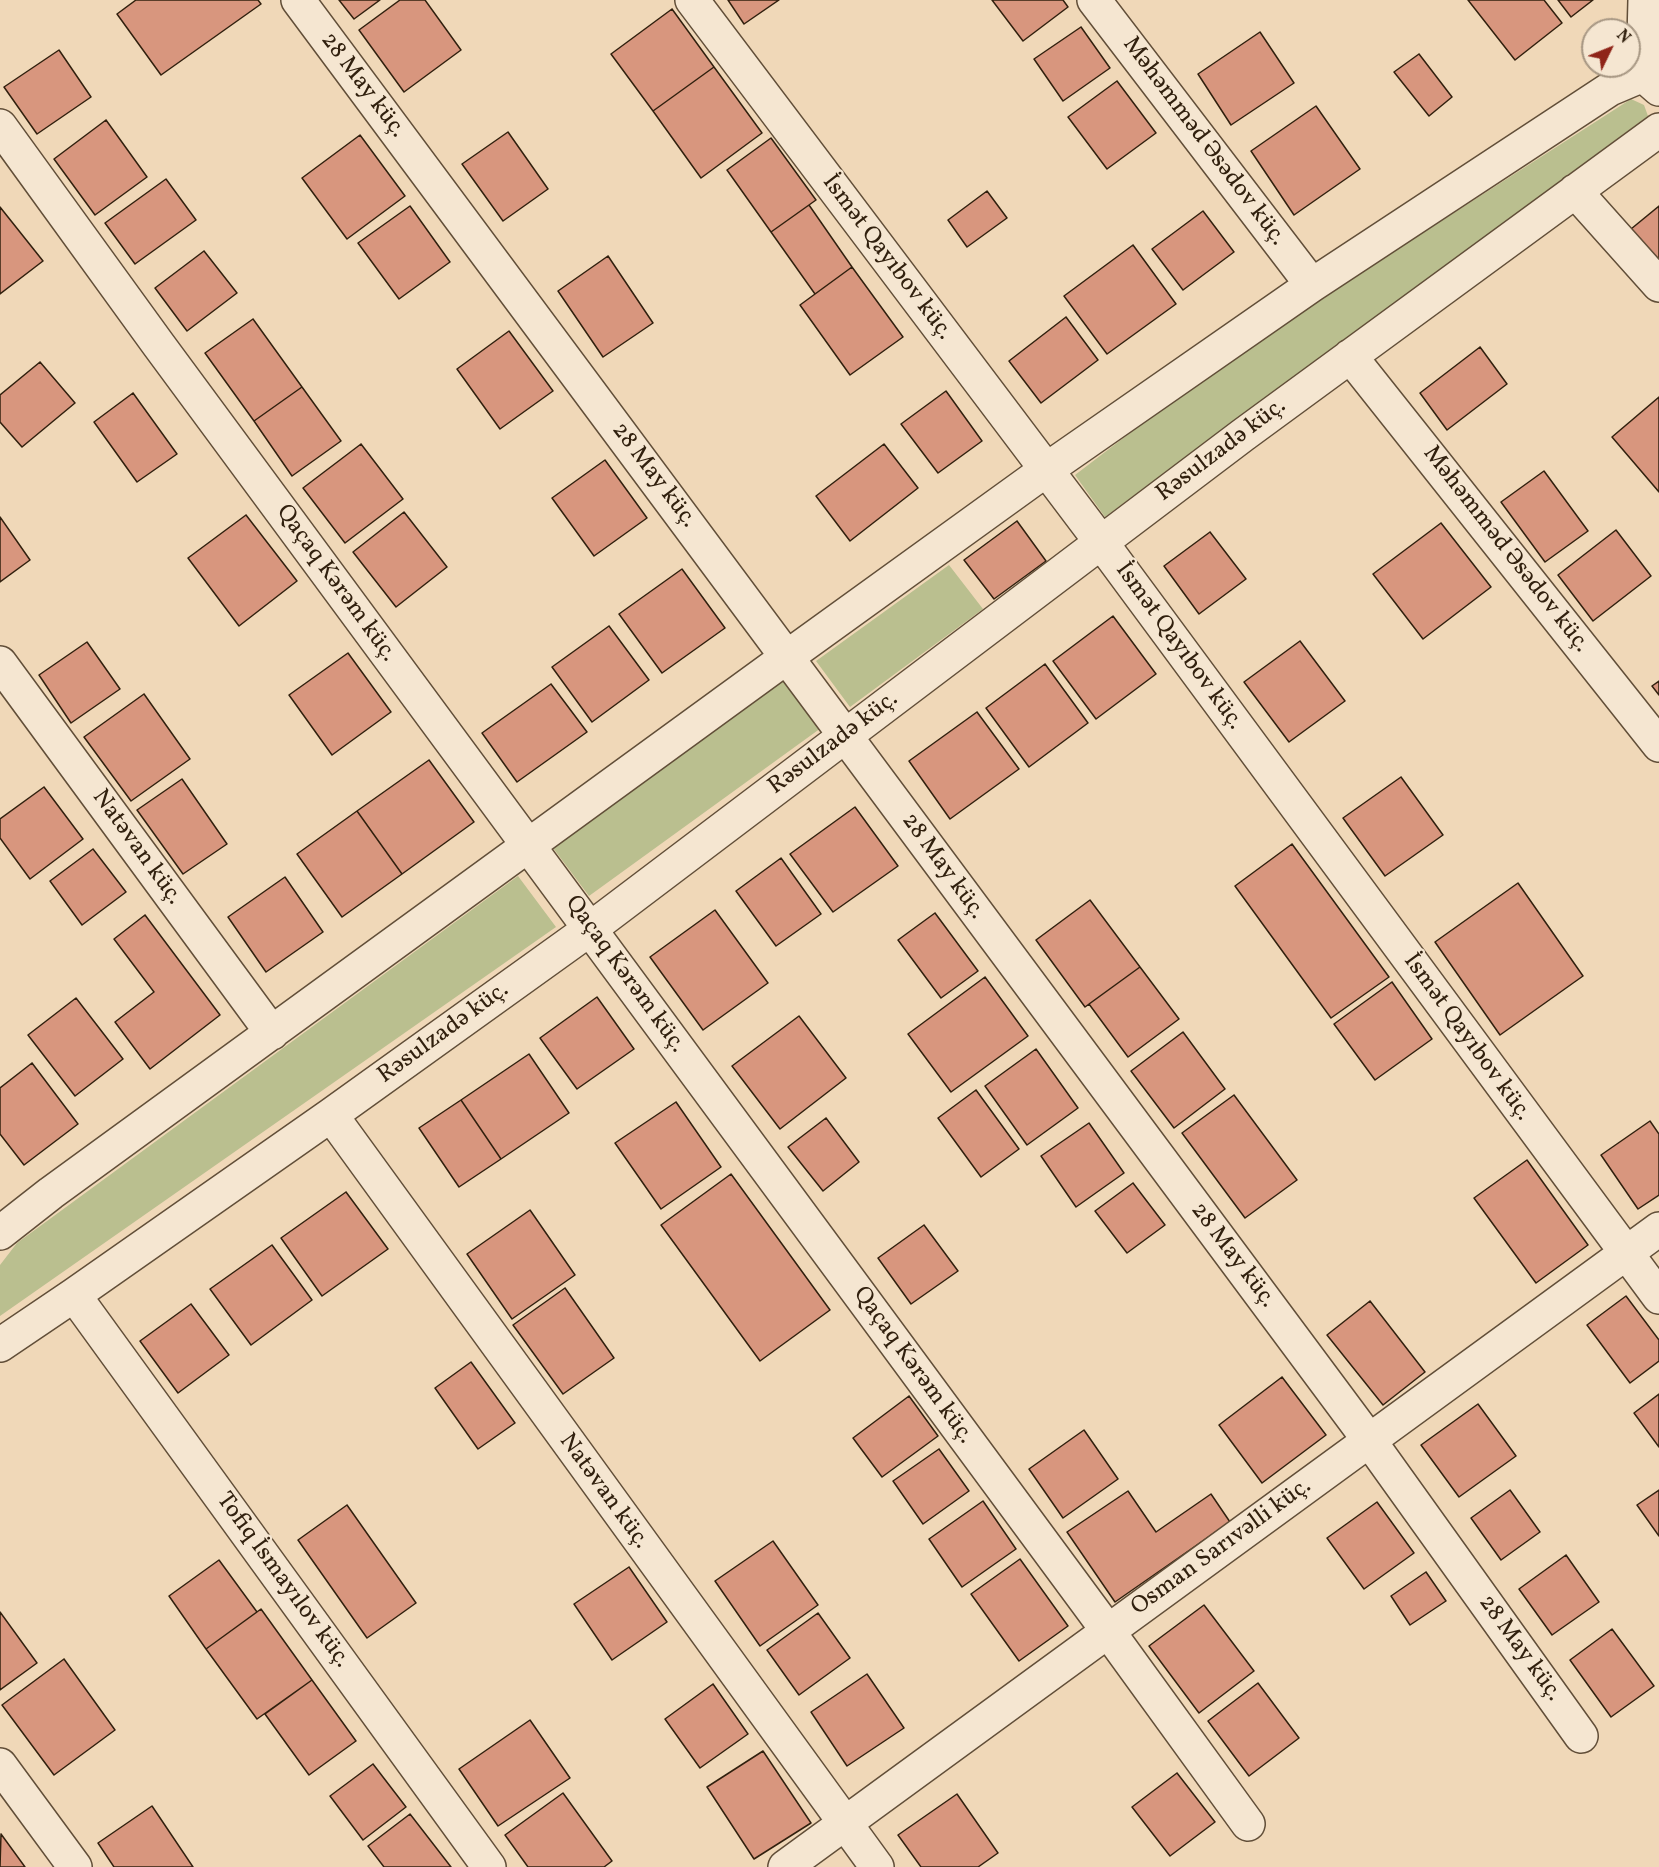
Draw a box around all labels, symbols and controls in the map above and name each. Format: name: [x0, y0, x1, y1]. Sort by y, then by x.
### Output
north arrow: [1581, 18, 1641, 78]
text: N: [1611, 25, 1635, 49]
street label: 28 May küç.: [313, 28, 411, 144]
street label: Məhəmməd Əsədov küç.: [1115, 32, 1291, 252]
street label: İsmət Qayıbov küç.: [814, 170, 958, 346]
street label: Rəsulzadə küç.: [1151, 393, 1293, 509]
street label: 28 May küç.: [604, 418, 702, 534]
street label: Məhəmməd Əsədov küç.: [1415, 441, 1595, 659]
street label: Qaçaq Kərəm küç.: [268, 500, 402, 668]
street label: İsmət Qayıbov küç.: [1108, 558, 1248, 736]
street label: Rəsulzadə küç.: [763, 686, 905, 802]
street label: Natəvan küç.: [85, 785, 187, 911]
street label: 28 May küç.: [894, 808, 990, 926]
street label: Qaçaq Kərəm küç.: [557, 891, 691, 1059]
street label: İsmət Qayıbov küç.: [1396, 949, 1536, 1127]
street label: Rəsulzadə küç.: [373, 977, 515, 1091]
street label: 28 May küç.: [1183, 1198, 1281, 1314]
street label: Qaçaq Kərəm küç.: [845, 1282, 979, 1450]
street label: Natəvan küç.: [552, 1429, 654, 1555]
street label: Osman Sarıvəlli küç.: [1126, 1473, 1318, 1623]
street label: Tofiq İsmayılov küç.: [209, 1488, 355, 1674]
street label: 28 May küç.: [1471, 1590, 1567, 1708]

